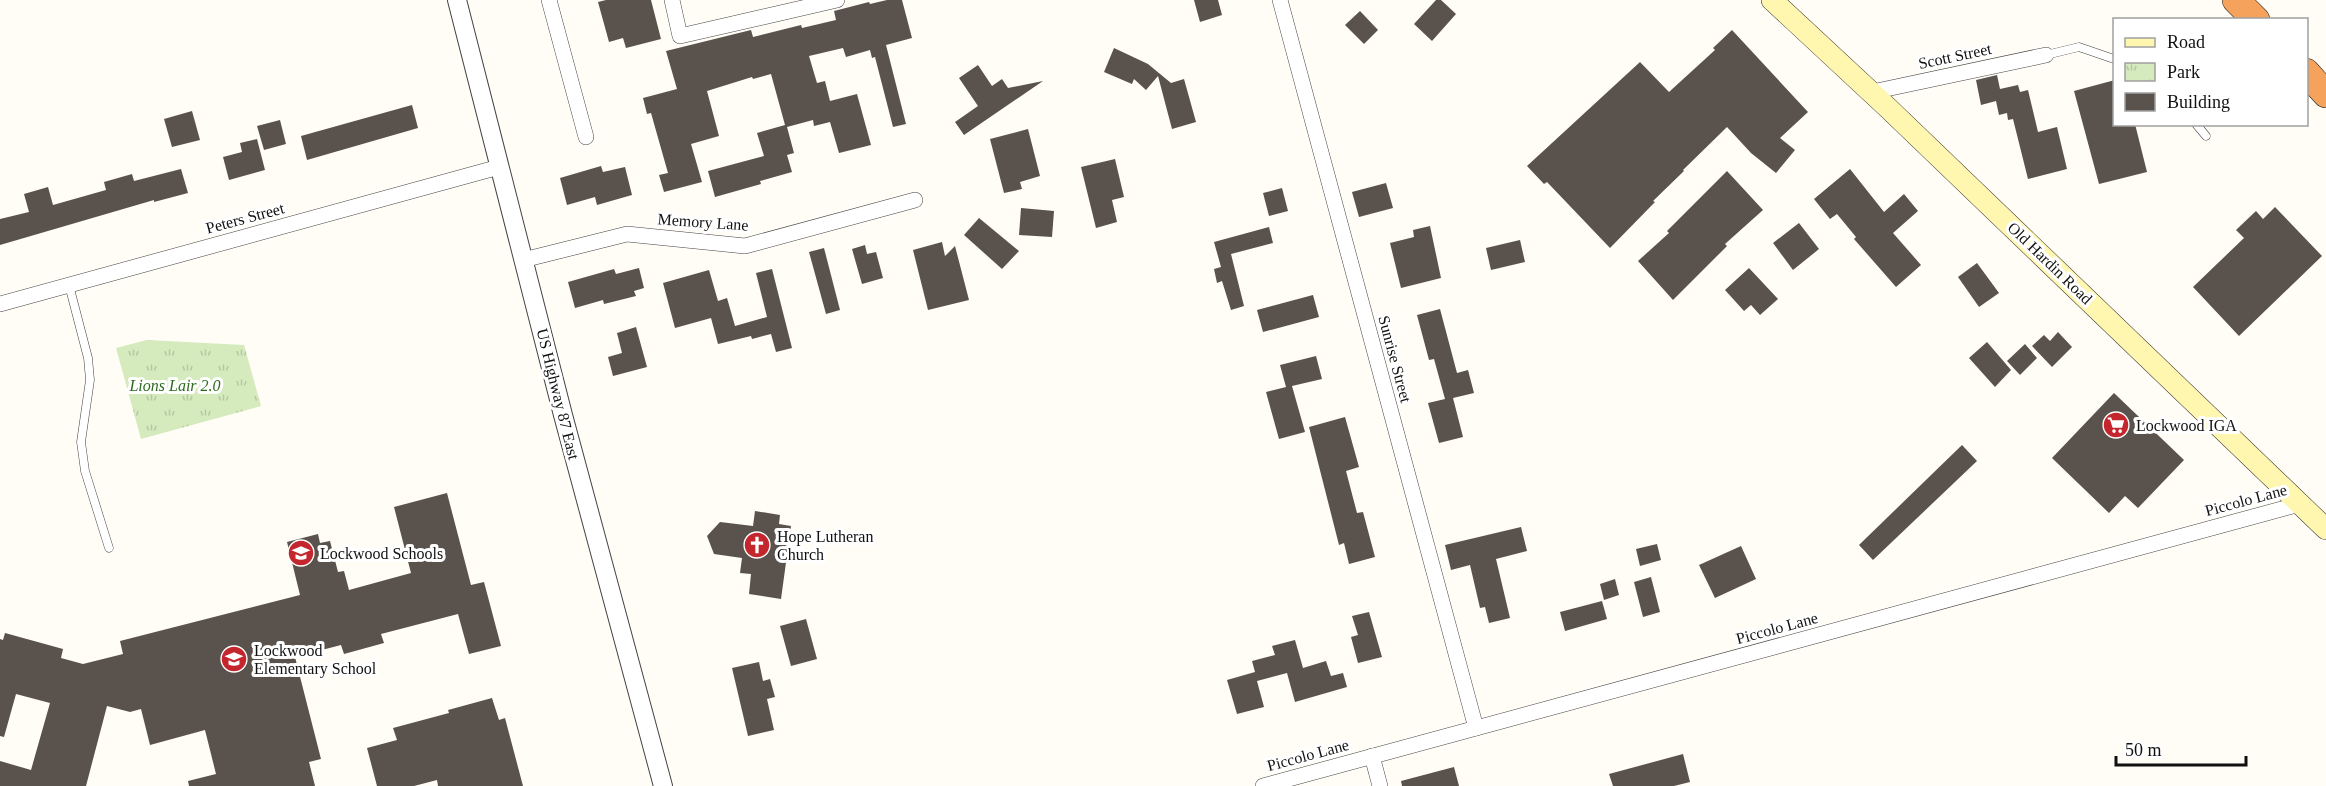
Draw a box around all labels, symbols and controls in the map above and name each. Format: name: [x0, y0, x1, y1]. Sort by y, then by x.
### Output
legend: [2113, 18, 2308, 126]
text: Road: [2167, 32, 2205, 52]
street label: Scott Street: [1917, 40, 1994, 72]
text: Park: [2167, 62, 2200, 82]
text: Building: [2167, 92, 2230, 112]
street label: Peters Street: [204, 199, 287, 237]
street label: Memory Lane: [657, 210, 749, 235]
street label: Old Hardin Road: [2004, 219, 2096, 307]
street label: Sunrise Street: [1375, 314, 1415, 405]
street label: US Highway 87 East: [532, 327, 583, 462]
park label: Lions Lair 2.0: [128, 377, 221, 394]
supermarket icon: Lockwood IGA: [2101, 410, 2131, 440]
place label: Lockwood IGA: [2136, 417, 2237, 434]
street label: Piccolo Lane: [2203, 481, 2289, 519]
place label: Hope Lutheran Church: [777, 528, 873, 563]
church icon: Hope Lutheran Church: [742, 530, 772, 560]
school or university icon: Lockwood Schools: [286, 538, 316, 568]
place label: Lockwood Schools: [320, 545, 443, 562]
street label: Piccolo Lane: [1734, 609, 1820, 647]
place label: Lockwood Elementary School: [254, 642, 377, 678]
school or university icon: Lockwood Elementary School: [219, 644, 249, 674]
scale bar: [2116, 729, 2246, 767]
street label: Piccolo Lane: [1265, 736, 1351, 774]
text: 50 m: [2125, 740, 2162, 760]

